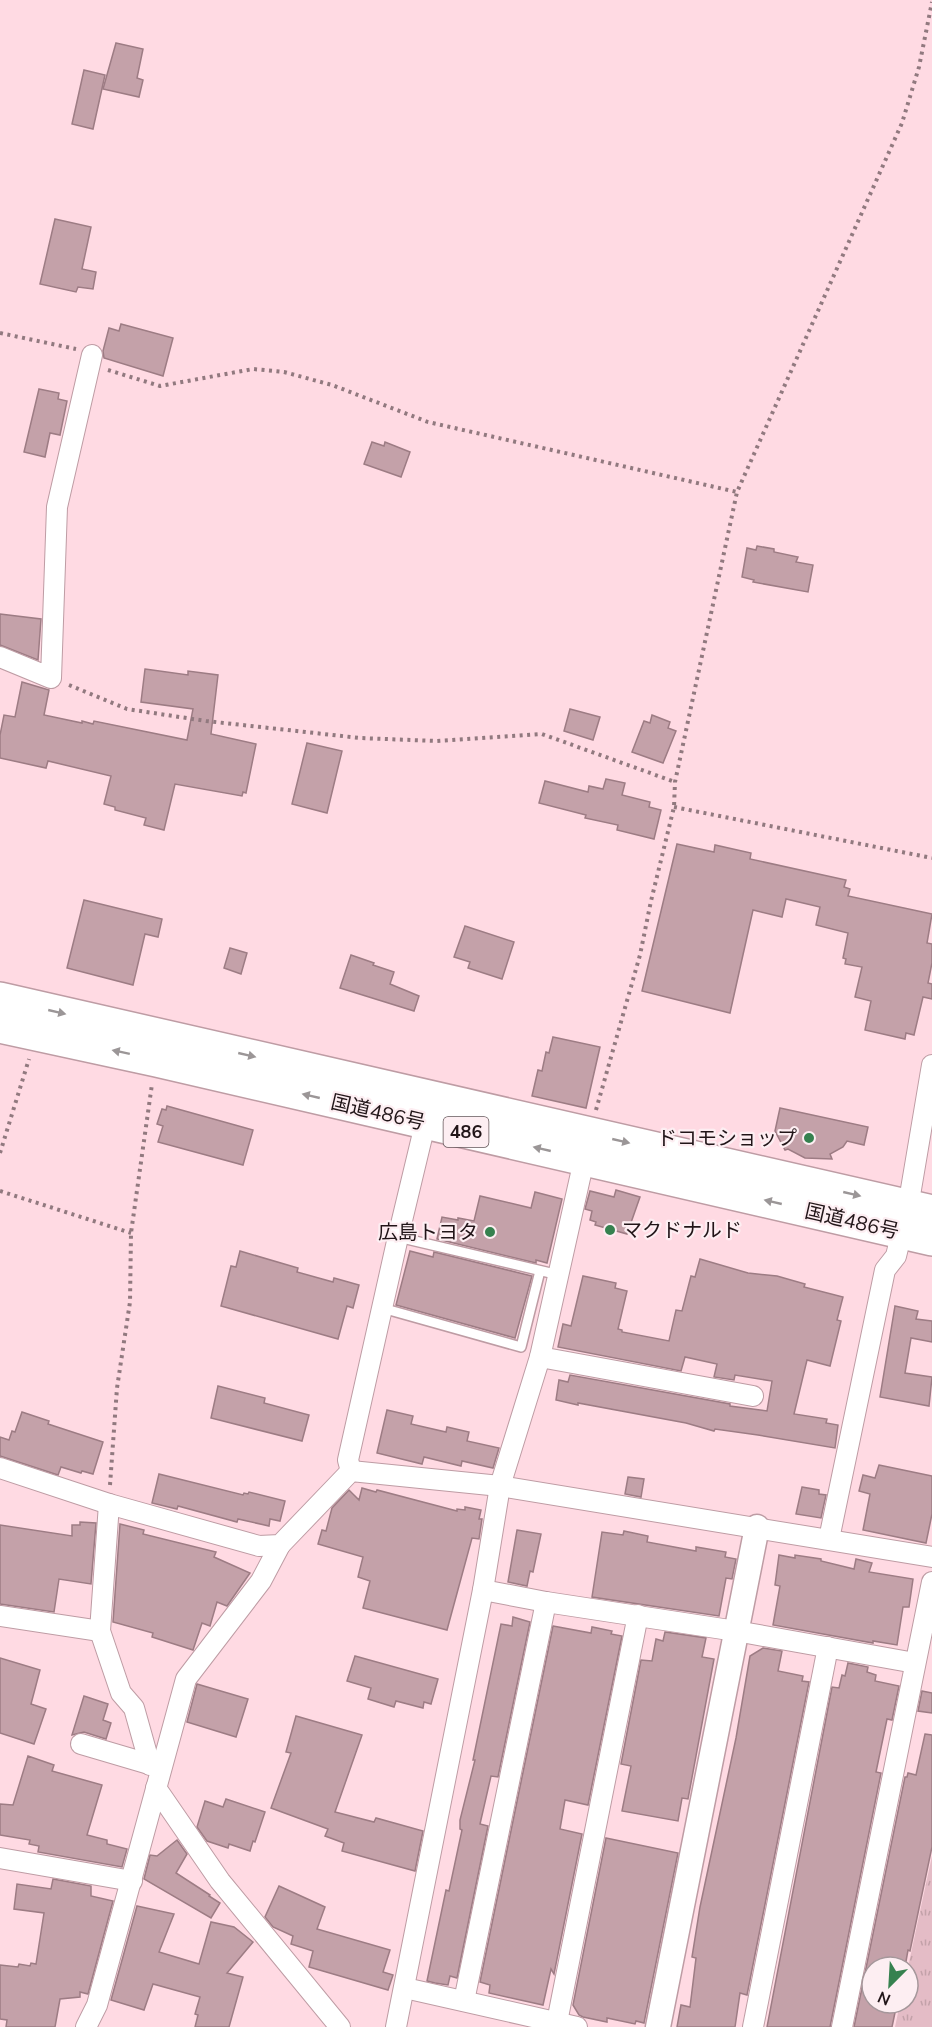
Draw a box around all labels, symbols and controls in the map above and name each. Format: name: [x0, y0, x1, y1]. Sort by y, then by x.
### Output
one-way arrow: [48, 1008, 67, 1017]
one-way arrow: [111, 1047, 130, 1056]
one-way arrow: [238, 1051, 256, 1061]
street label: 国道486号: [328, 1089, 428, 1136]
one-way arrow: [302, 1090, 320, 1100]
road number: 486: [444, 1117, 488, 1147]
place label: ドコモショップ: [657, 1125, 797, 1152]
marker: ドコモショップ: [802, 1131, 816, 1145]
one-way arrow: [612, 1137, 631, 1147]
one-way arrow: [532, 1144, 551, 1153]
one-way arrow: [843, 1190, 862, 1199]
one-way arrow: [763, 1197, 782, 1207]
street label: 国道486号: [802, 1198, 902, 1245]
place label: マクドナルド: [622, 1217, 742, 1244]
place label: 広島トヨタ: [378, 1219, 478, 1246]
marker: マクドナルド: [603, 1223, 617, 1237]
marker: 広島トヨタ: [483, 1225, 497, 1239]
north arrow: [860, 1955, 920, 2015]
text: N: [874, 1985, 894, 2010]

